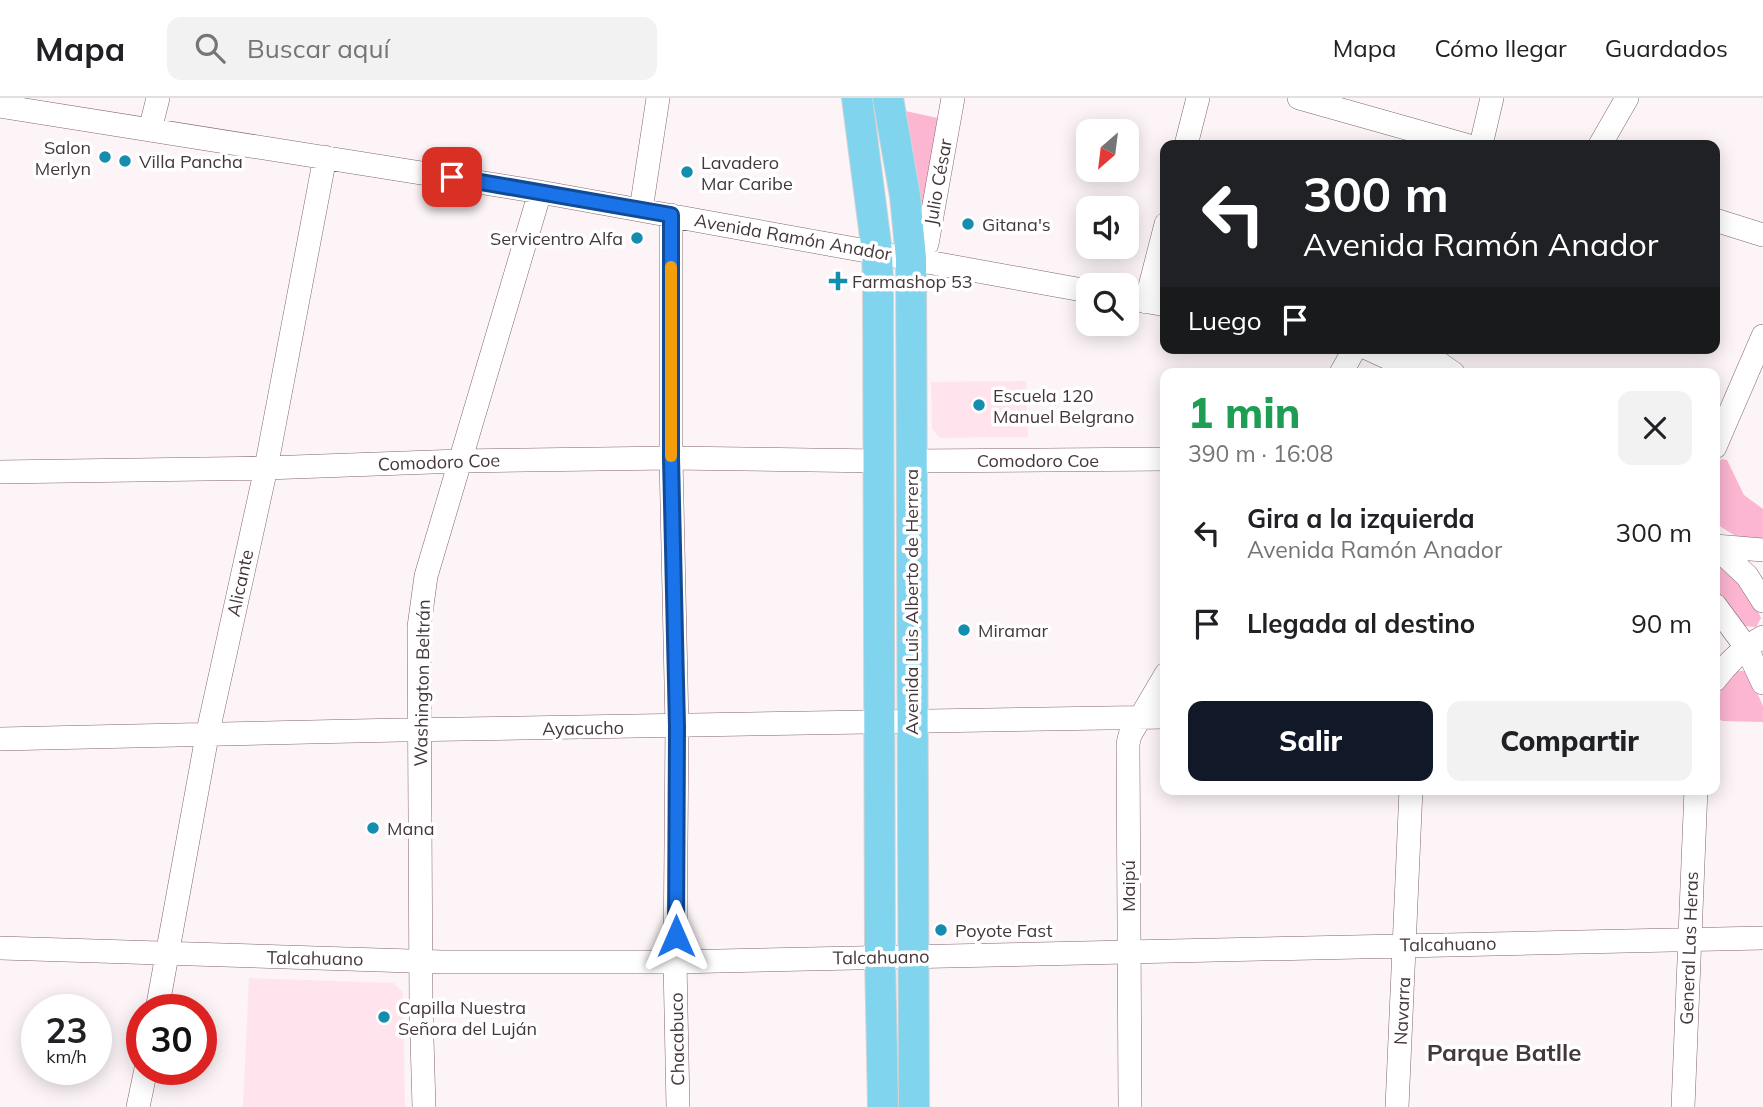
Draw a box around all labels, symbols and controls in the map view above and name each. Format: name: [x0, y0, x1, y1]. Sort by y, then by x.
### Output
search box: [167, 17, 657, 80]
text: Mapa: [35, 28, 125, 69]
icon: search: [191, 29, 229, 67]
text: Buscar aquí: [247, 32, 390, 65]
text: Mapa: [1333, 33, 1396, 63]
text: Cómo llegar: [1434, 33, 1567, 63]
text: Guardados: [1605, 33, 1728, 63]
north arrow: [1076, 119, 1139, 182]
map controls: [1076, 119, 1139, 336]
place label: Salon Merlyn: [35, 136, 91, 180]
street label: Julio César: [919, 136, 957, 227]
pin: [422, 147, 482, 207]
marker: Salon Merlyn: [97, 149, 113, 165]
place label: Villa Pancha: [139, 150, 243, 173]
place label: Lavadero Mar Caribe: [701, 151, 793, 195]
marker: Villa Pancha: [117, 153, 133, 169]
icon: arrive: [433, 158, 471, 196]
text: 300 m: [1303, 163, 1449, 224]
marker: Lavadero Mar Caribe: [679, 164, 695, 180]
icon: left: [1188, 168, 1279, 259]
button: sound: [1076, 196, 1139, 259]
street label: Avenida Ramón Anador: [693, 208, 894, 266]
place label: Gitana's: [982, 213, 1051, 236]
marker: Gitana's: [960, 216, 976, 232]
text: Avenida Ramón Anador: [1303, 224, 1658, 264]
place label: Servicentro Alfa: [490, 227, 623, 250]
marker: Servicentro Alfa: [629, 230, 645, 246]
place label: Farmashop 53: [852, 270, 973, 293]
marker: Farmashop 53: [830, 273, 846, 289]
button: search: [1076, 273, 1139, 336]
icon: arrive: [1276, 301, 1314, 339]
text: Luego: [1188, 304, 1262, 337]
place label: Escuela 120 Manuel Belgrano: [993, 384, 1134, 428]
text: 1 min: [1188, 386, 1301, 439]
button: close: [1618, 391, 1692, 465]
marker: Escuela 120 Manuel Belgrano: [971, 397, 987, 413]
text: 390 m · 16:08: [1188, 439, 1333, 468]
street label: Comodoro Coe: [377, 448, 501, 476]
street label: Comodoro Coe: [977, 449, 1099, 472]
street label: Avenida Luis Alberto de Herrera: [900, 469, 923, 735]
text: Gira a la izquierda: [1247, 502, 1475, 535]
icon: left: [1188, 514, 1226, 552]
text: 300 m: [1616, 516, 1692, 549]
text: Avenida Ramón Anador: [1247, 535, 1502, 564]
street label: Alicante: [222, 547, 258, 619]
street label: Washington Beltrán: [409, 599, 435, 767]
icon: arrive: [1188, 605, 1226, 643]
text: Llegada al destino: [1247, 607, 1475, 640]
text: 90 m: [1631, 607, 1692, 640]
place label: Miramar: [978, 619, 1049, 642]
marker: Miramar: [956, 622, 972, 638]
button: Salir: [1188, 701, 1433, 781]
button: Compartir: [1447, 701, 1692, 781]
street label: Ayacucho: [542, 716, 624, 740]
place label: Mana: [387, 817, 435, 840]
marker: Mana: [365, 820, 381, 836]
street label: Maipú: [1117, 860, 1140, 912]
street label: General Las Heras: [1675, 871, 1703, 1025]
position arrow: [639, 899, 713, 973]
place label: Poyote Fast: [955, 919, 1052, 942]
marker: Poyote Fast: [933, 922, 949, 938]
street label: Talcahuano: [1399, 932, 1497, 956]
street label: Talcahuano: [832, 945, 930, 969]
street label: Talcahuano: [266, 946, 364, 970]
street label: Navarra: [1389, 976, 1415, 1046]
street label: Chacabuco: [665, 992, 689, 1086]
speed limit sign: 30: [126, 994, 217, 1085]
place label: Capilla Nuestra Señora del Luján: [398, 996, 537, 1040]
text: 23: [45, 1008, 88, 1052]
marker: Capilla Nuestra Señora del Luján: [376, 1009, 392, 1025]
district label: Parque Batlle: [1427, 1037, 1581, 1067]
text: km/h: [46, 1045, 87, 1068]

